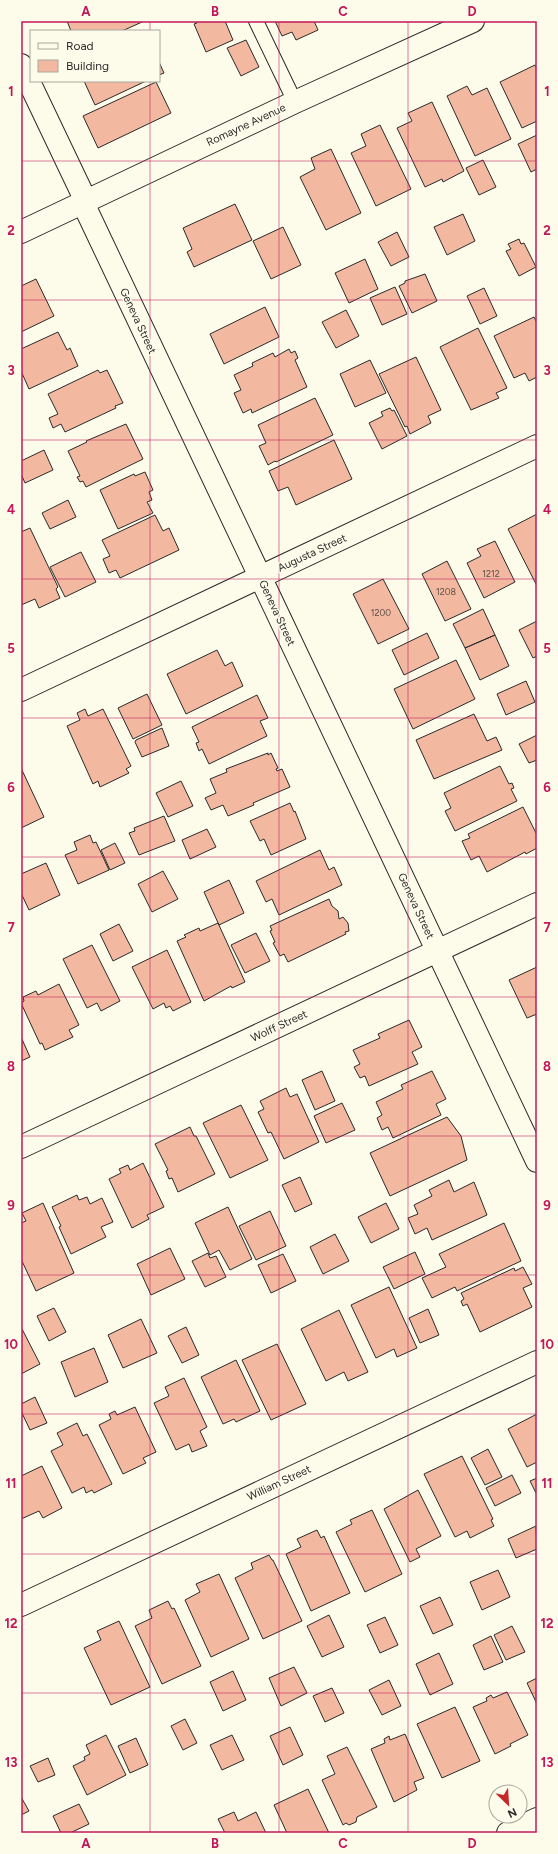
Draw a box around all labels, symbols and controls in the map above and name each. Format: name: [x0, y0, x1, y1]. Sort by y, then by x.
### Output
text: A: [81, 4, 91, 19]
text: B: [211, 4, 219, 19]
text: C: [338, 4, 348, 19]
text: D: [467, 4, 477, 19]
legend: [30, 30, 160, 82]
text: Road: [66, 39, 94, 53]
text: Building: [66, 59, 109, 73]
text: 1: [8, 84, 14, 99]
text: 1: [544, 84, 550, 99]
street label: Romayne Avenue: [204, 101, 288, 149]
text: 2: [7, 223, 15, 238]
text: 2: [543, 223, 551, 238]
street label: Geneva Street: [117, 286, 159, 356]
text: 3: [7, 363, 15, 378]
text: 3: [543, 363, 551, 378]
text: 4: [7, 502, 15, 517]
text: 4: [543, 502, 551, 517]
street label: Augusta Street: [275, 531, 349, 575]
house number: 1212: [482, 568, 500, 579]
street label: Geneva Street: [256, 578, 298, 648]
house number: 1208: [436, 586, 456, 597]
house number: 1200: [371, 607, 391, 618]
text: 5: [7, 641, 15, 656]
text: 5: [543, 641, 551, 656]
text: 6: [7, 780, 15, 795]
text: 6: [543, 780, 551, 795]
street label: Geneva Street: [395, 871, 437, 941]
text: 7: [7, 920, 15, 935]
text: 7: [543, 920, 551, 935]
street label: Wolff Street: [249, 1007, 309, 1045]
text: 8: [7, 1059, 15, 1074]
text: 8: [543, 1059, 551, 1074]
text: 9: [7, 1198, 15, 1213]
text: 9: [543, 1198, 551, 1213]
text: 10: [4, 1337, 18, 1352]
text: 10: [540, 1337, 554, 1352]
street label: William Street: [245, 1463, 313, 1503]
text: 11: [6, 1476, 16, 1491]
text: 11: [542, 1476, 552, 1491]
text: 12: [4, 1616, 18, 1631]
text: 12: [540, 1616, 554, 1631]
text: 13: [5, 1755, 17, 1770]
text: 13: [541, 1755, 553, 1770]
north arrow: [488, 1784, 528, 1824]
text: N: [505, 1805, 519, 1820]
text: A: [81, 1836, 91, 1851]
text: B: [211, 1836, 219, 1851]
text: C: [338, 1836, 348, 1851]
text: D: [467, 1836, 477, 1851]

